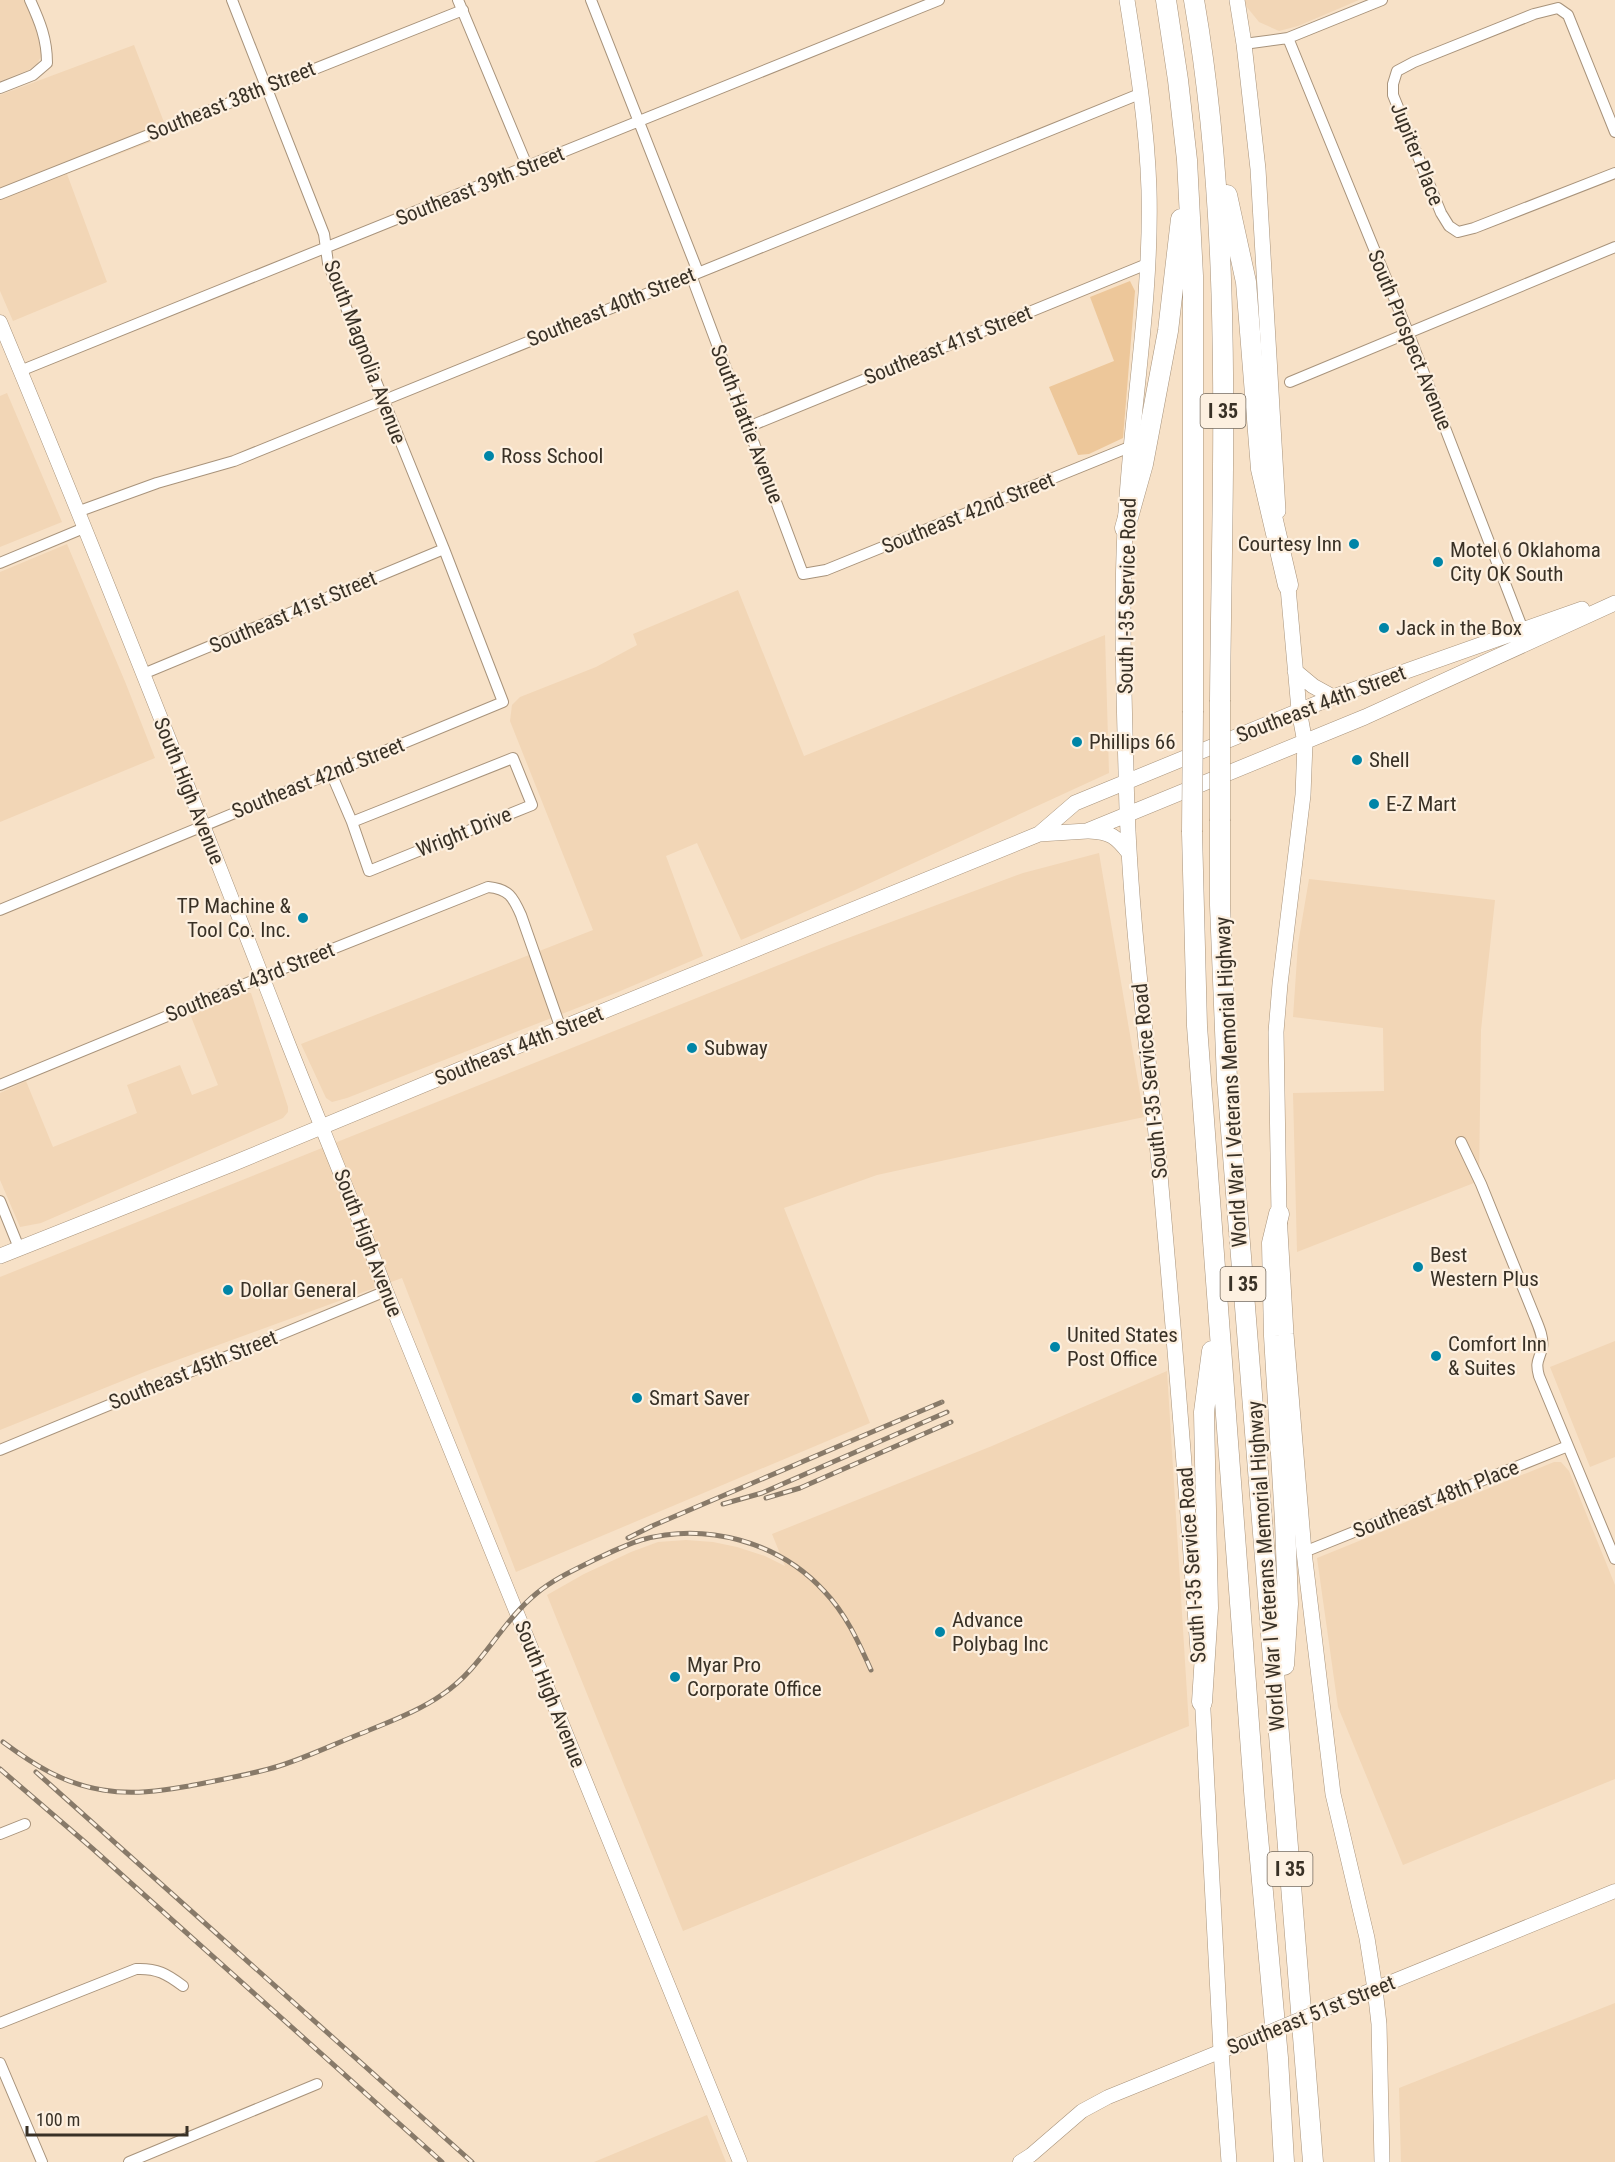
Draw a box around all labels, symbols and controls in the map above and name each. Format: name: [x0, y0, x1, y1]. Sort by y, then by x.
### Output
street label: Southeast 38th Street: [143, 56, 319, 146]
street label: Jupiter Place: [1385, 99, 1449, 209]
street label: Southeast 39th Street: [392, 141, 568, 231]
street label: South Prospect Avenue: [1363, 246, 1457, 434]
street label: South Magnolia Avenue: [319, 257, 411, 447]
street label: Southeast 40th Street: [523, 262, 699, 352]
street label: Southeast 41st Street: [861, 300, 1035, 390]
street label: South Hattie Avenue: [706, 341, 788, 507]
road number: I 35: [1200, 394, 1246, 428]
place label: Ross School: [501, 444, 603, 468]
marker: Ross School: [482, 449, 496, 463]
street label: Southeast 42nd Street: [878, 467, 1058, 559]
street label: South I-35 Service Road: [1113, 498, 1141, 694]
place label: Courtesy Inn: [1238, 532, 1342, 556]
marker: Courtesy Inn: [1347, 537, 1361, 551]
place label: Motel 6 Oklahoma City OK South: [1450, 538, 1601, 586]
marker: Motel 6 Oklahoma City OK South: [1431, 555, 1445, 569]
street label: Southeast 41st Street: [206, 566, 380, 658]
place label: Jack in the Box: [1396, 616, 1522, 640]
marker: Jack in the Box: [1377, 621, 1391, 635]
street label: Southeast 44th Street: [1233, 661, 1409, 747]
street label: South High Avenue: [149, 714, 229, 868]
place label: Phillips 66: [1089, 730, 1176, 754]
street label: Southeast 42nd Street: [228, 732, 408, 824]
marker: Phillips 66: [1070, 735, 1084, 749]
place label: Shell: [1369, 748, 1410, 772]
marker: Shell: [1350, 753, 1364, 767]
place label: E-Z Mart: [1386, 792, 1457, 816]
marker: E-Z Mart: [1367, 797, 1381, 811]
street label: Wright Drive: [413, 802, 515, 862]
place label: TP Machine & Tool Co. Inc.: [177, 894, 292, 942]
marker: TP Machine & Tool Co. Inc.: [296, 911, 310, 925]
street label: World War I Veterans Memorial Highway: [1210, 916, 1252, 1248]
street label: Southeast 43rd Street: [162, 937, 338, 1027]
street label: South I-35 Service Road: [1128, 982, 1172, 1180]
street label: Southeast 44th Street: [431, 1001, 607, 1091]
place label: Subway: [704, 1036, 768, 1060]
marker: Subway: [685, 1041, 699, 1055]
street label: South High Avenue: [329, 1166, 407, 1320]
place label: Best Western Plus: [1430, 1243, 1539, 1291]
marker: Best Western Plus: [1411, 1260, 1425, 1274]
road number: I 35: [1220, 1267, 1266, 1301]
place label: Dollar General: [240, 1278, 357, 1302]
marker: Dollar General: [221, 1283, 235, 1297]
place label: United States Post Office: [1067, 1323, 1178, 1371]
street label: Southeast 45th Street: [105, 1325, 281, 1415]
place label: Comfort Inn & Suites: [1448, 1332, 1547, 1380]
marker: United States Post Office: [1048, 1340, 1062, 1354]
marker: Comfort Inn & Suites: [1429, 1349, 1443, 1363]
place label: Smart Saver: [649, 1386, 750, 1410]
marker: Smart Saver: [630, 1391, 644, 1405]
street label: World War I Veterans Memorial Highway: [1242, 1400, 1290, 1732]
street label: Southeast 48th Place: [1350, 1455, 1522, 1543]
street label: South I-35 Service Road: [1173, 1466, 1211, 1664]
place label: Advance Polybag Inc: [952, 1608, 1048, 1656]
street label: South High Avenue: [510, 1617, 590, 1771]
marker: Advance Polybag Inc: [933, 1625, 947, 1639]
place label: Myar Pro Corporate Office: [687, 1653, 822, 1701]
marker: Myar Pro Corporate Office: [668, 1670, 682, 1684]
road number: I 35: [1268, 1852, 1312, 1886]
street label: Southeast 51st Street: [1224, 1970, 1398, 2060]
scale bar: [27, 2099, 188, 2137]
text: 100 m: [36, 2109, 80, 2130]

